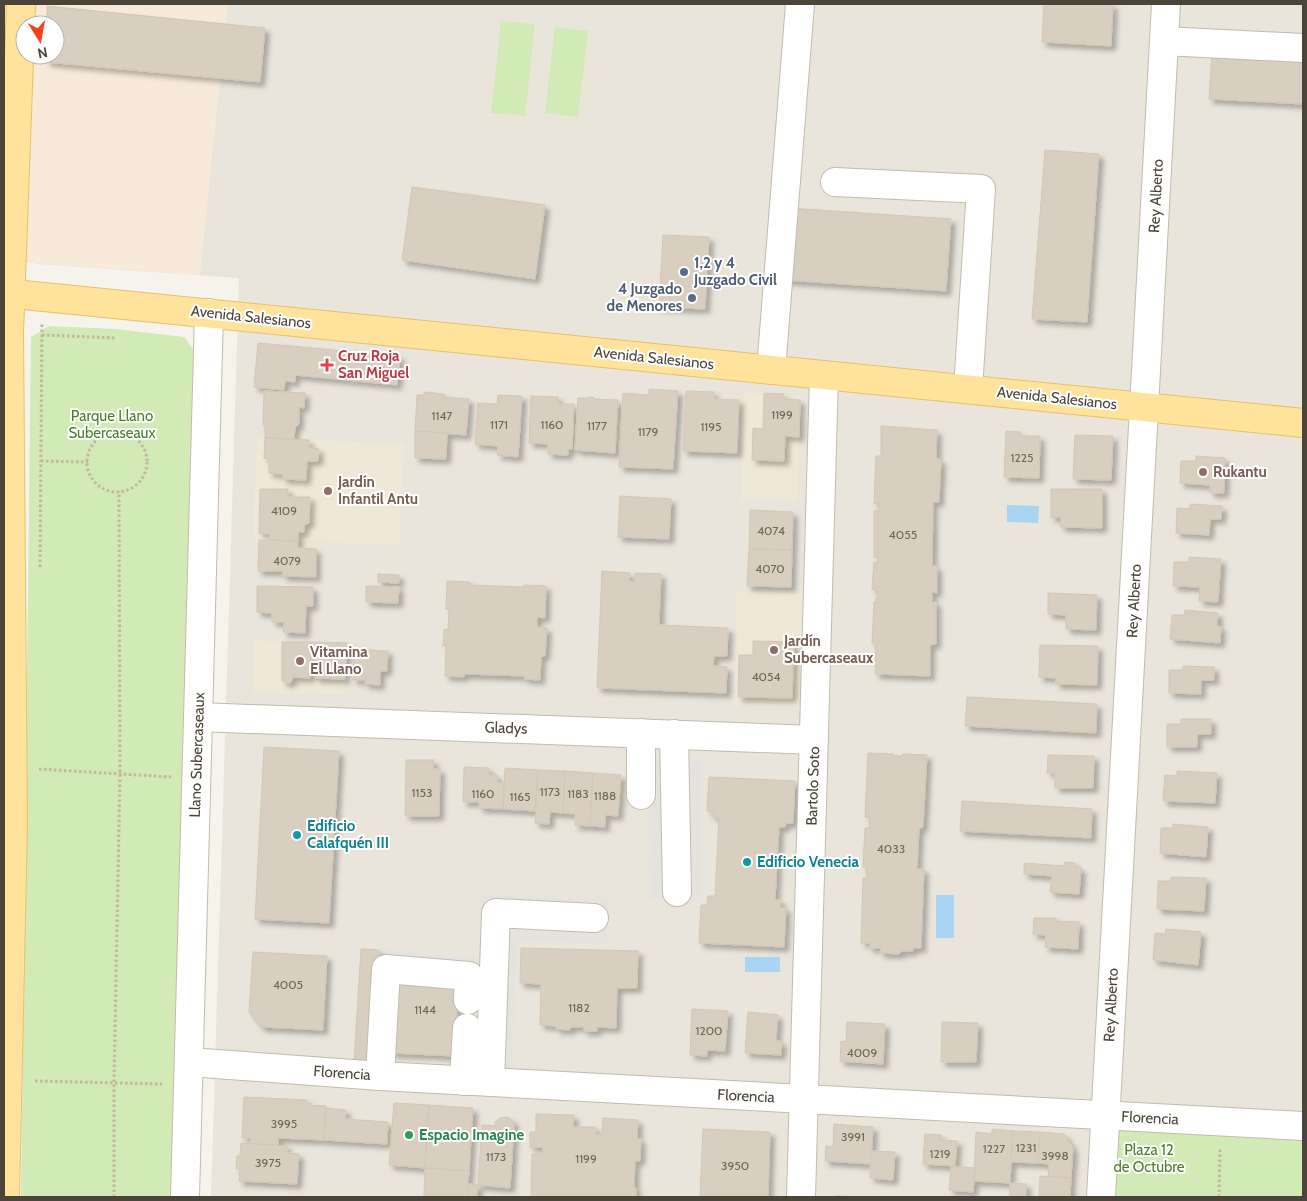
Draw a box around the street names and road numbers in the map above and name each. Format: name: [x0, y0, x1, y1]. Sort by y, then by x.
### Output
street label: Rey Alberto: [1145, 159, 1167, 233]
street label: Avenida Salesianos: [190, 302, 312, 332]
street label: Avenida Salesianos: [593, 343, 715, 373]
street label: Avenida Salesianos: [996, 383, 1118, 413]
street label: Rey Alberto: [1123, 564, 1145, 638]
street label: Llano Subercaseaux: [186, 692, 208, 818]
street label: Gladys: [484, 718, 528, 738]
street label: Bartolo Soto: [803, 746, 823, 826]
street label: Rey Alberto: [1100, 968, 1122, 1042]
street label: Florencia: [313, 1062, 372, 1084]
street label: Florencia: [717, 1086, 776, 1107]
street label: Florencia: [1121, 1108, 1180, 1129]

